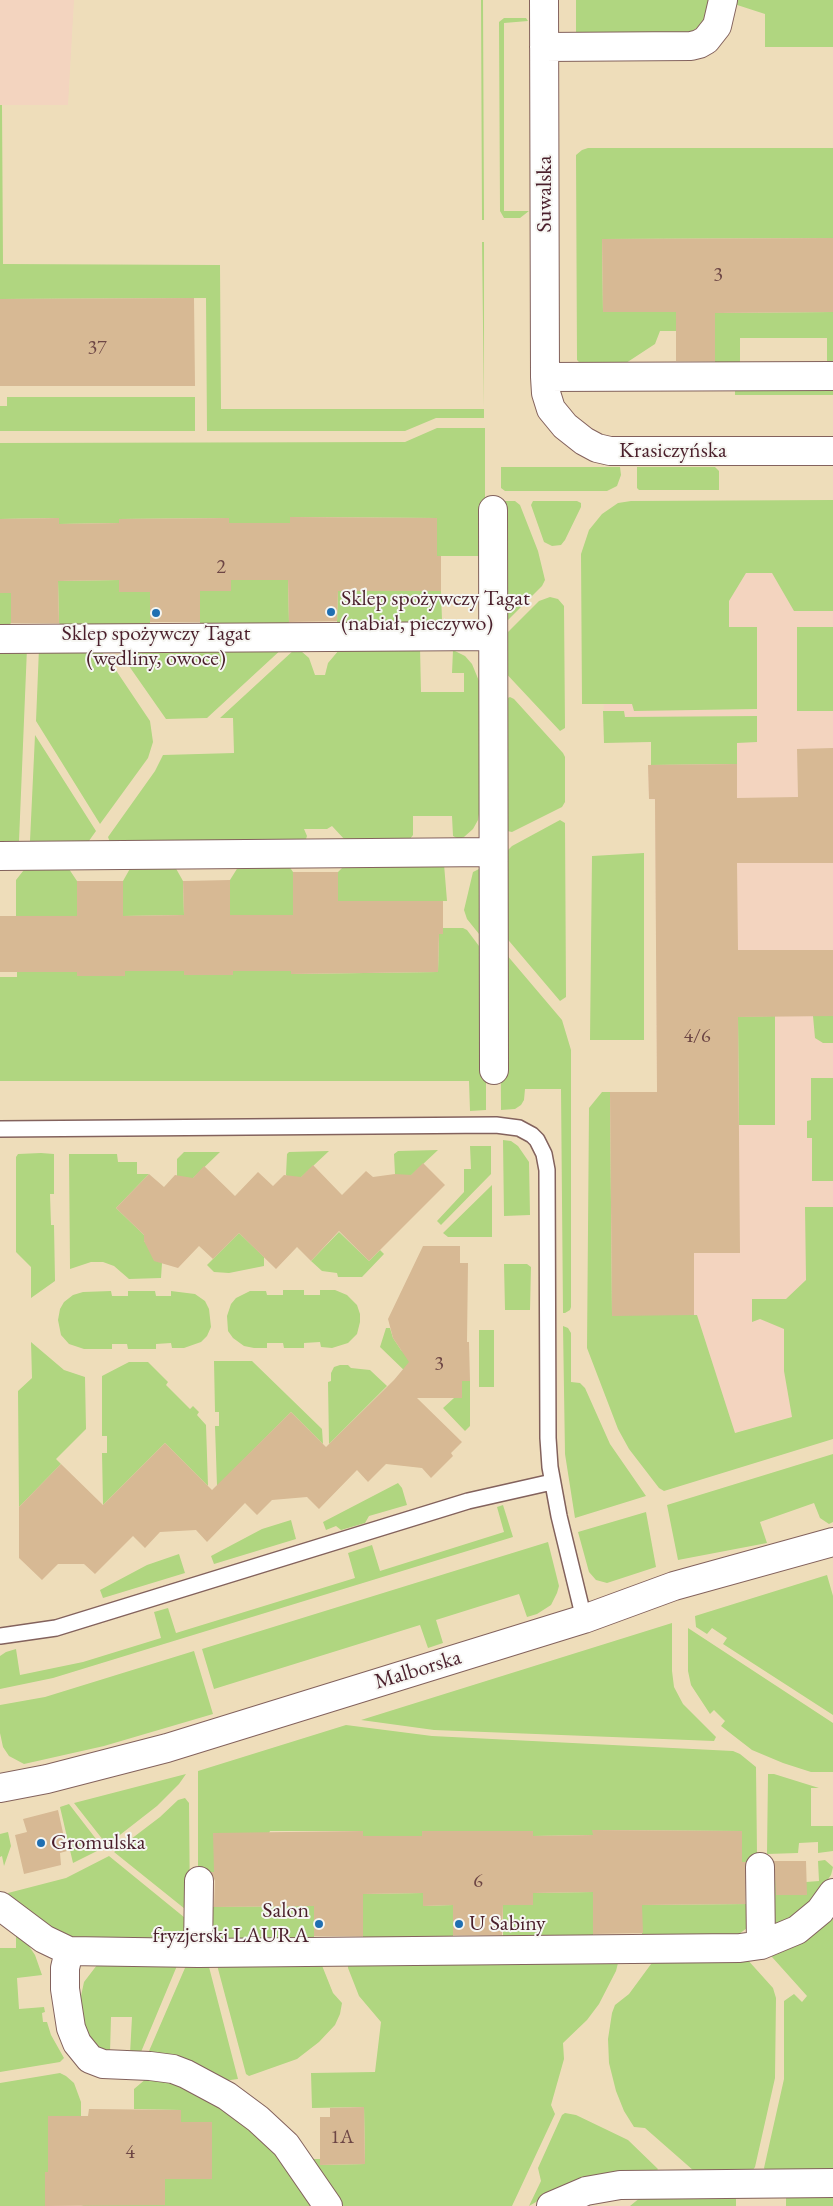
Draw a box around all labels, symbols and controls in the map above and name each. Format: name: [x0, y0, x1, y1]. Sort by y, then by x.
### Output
street label: Suwalska: [532, 156, 558, 232]
house number: 3: [713, 264, 723, 288]
house number: 37: [87, 337, 107, 361]
street label: Krasiczyńska: [619, 438, 727, 464]
house number: 2: [216, 556, 226, 580]
place label: Sklep spożywczy Tagat (nabiał, pieczywo): [341, 586, 530, 638]
marker: Sklep spożywczy Tagat (nabiał, pieczywo): [325, 606, 337, 618]
marker: Sklep spożywczy Tagat (wędliny, owoce): [150, 607, 162, 619]
place label: Sklep spożywczy Tagat (wędliny, owoce): [62, 621, 250, 672]
house number: 4/6: [683, 1025, 711, 1049]
house number: 3: [434, 1353, 444, 1377]
street label: Malborska: [371, 1644, 465, 1696]
place label: Gromulska: [51, 1830, 145, 1856]
marker: Gromulska: [35, 1837, 47, 1849]
house number: 6: [473, 1870, 483, 1894]
place label: Salon fryzjerski LAURA: [153, 1898, 309, 1950]
place label: U Sabiny: [469, 1911, 546, 1937]
marker: Salon fryzjerski LAURA: [313, 1918, 325, 1930]
marker: U Sabiny: [453, 1918, 465, 1930]
house number: 1A: [330, 2126, 354, 2150]
house number: 4: [125, 2141, 135, 2165]

